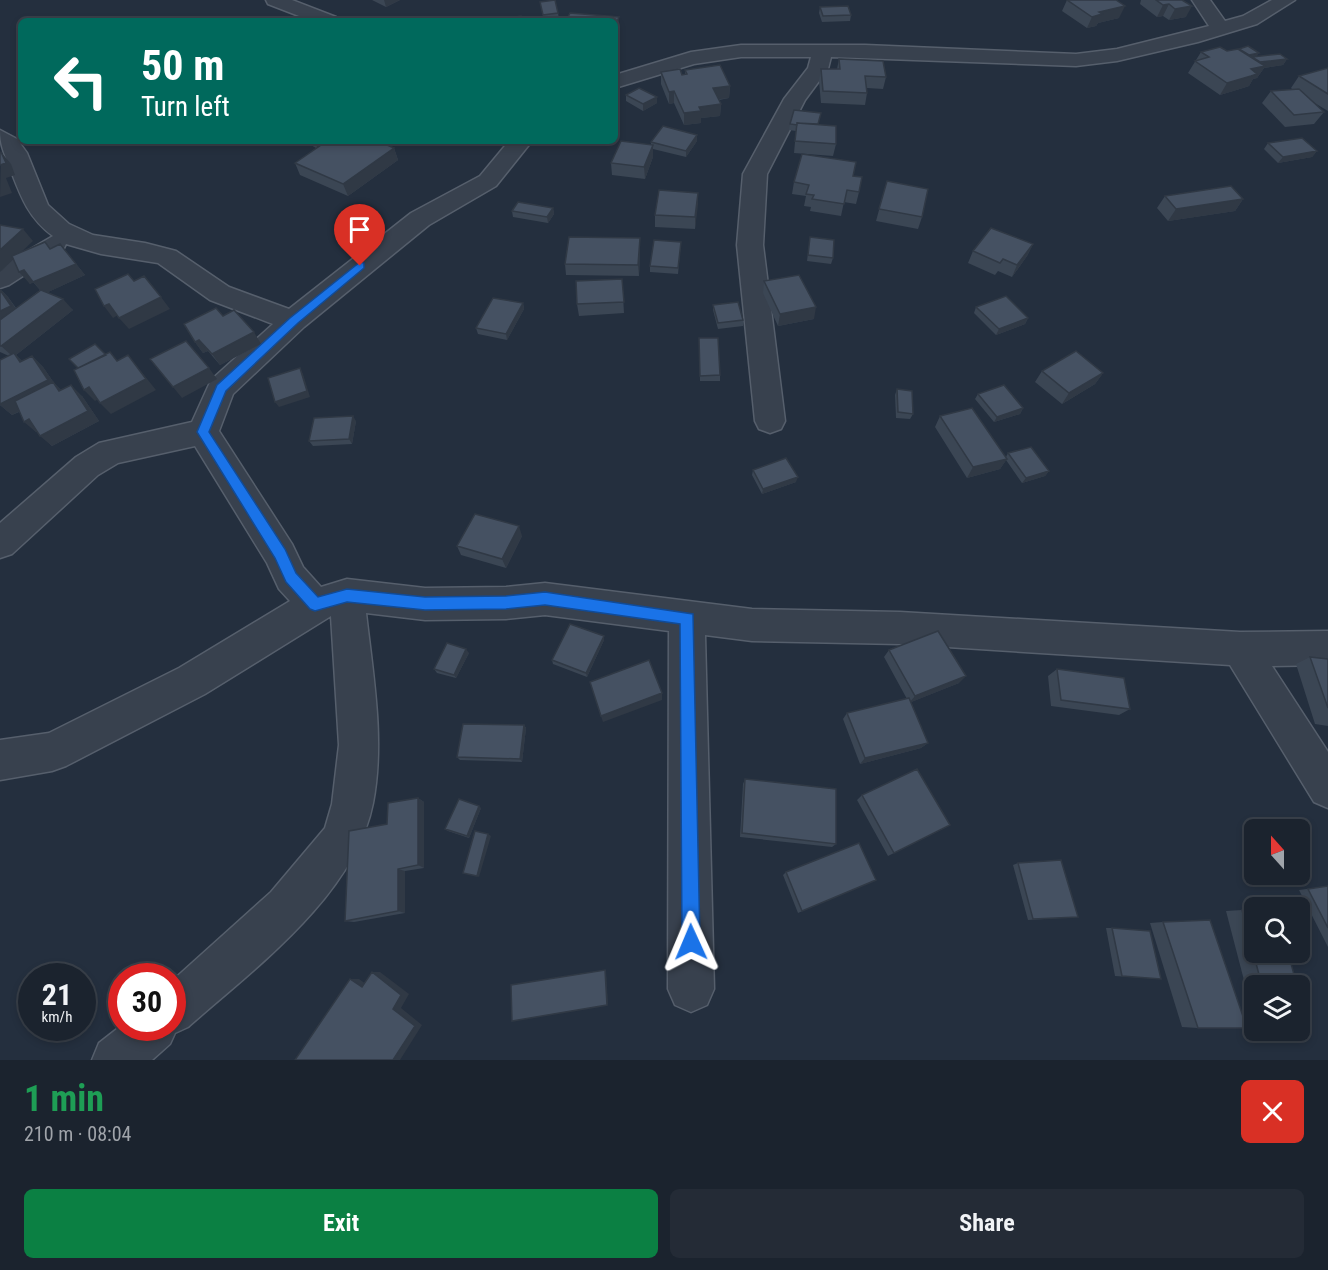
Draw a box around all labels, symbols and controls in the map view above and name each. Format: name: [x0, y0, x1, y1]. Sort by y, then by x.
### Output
text: 50 m: [141, 41, 224, 90]
icon: left: [42, 42, 120, 120]
text: Turn left: [141, 91, 230, 123]
pin: [334, 204, 385, 266]
icon: arrive: [343, 213, 376, 246]
north arrow: [1244, 819, 1310, 885]
map controls: [1244, 819, 1310, 1041]
button: search: [1244, 897, 1310, 963]
position arrow: [659, 910, 723, 974]
speed limit sign: 30: [108, 963, 186, 1041]
button: layers: [1244, 975, 1310, 1041]
text: 21: [42, 977, 72, 1012]
text: km/h: [42, 1008, 72, 1026]
text: 1 min: [24, 1078, 104, 1120]
button: close: [1241, 1080, 1304, 1143]
text: 210 m · 08:04: [24, 1122, 131, 1146]
button: Exit: [24, 1189, 658, 1258]
button: Share: [670, 1189, 1304, 1258]

